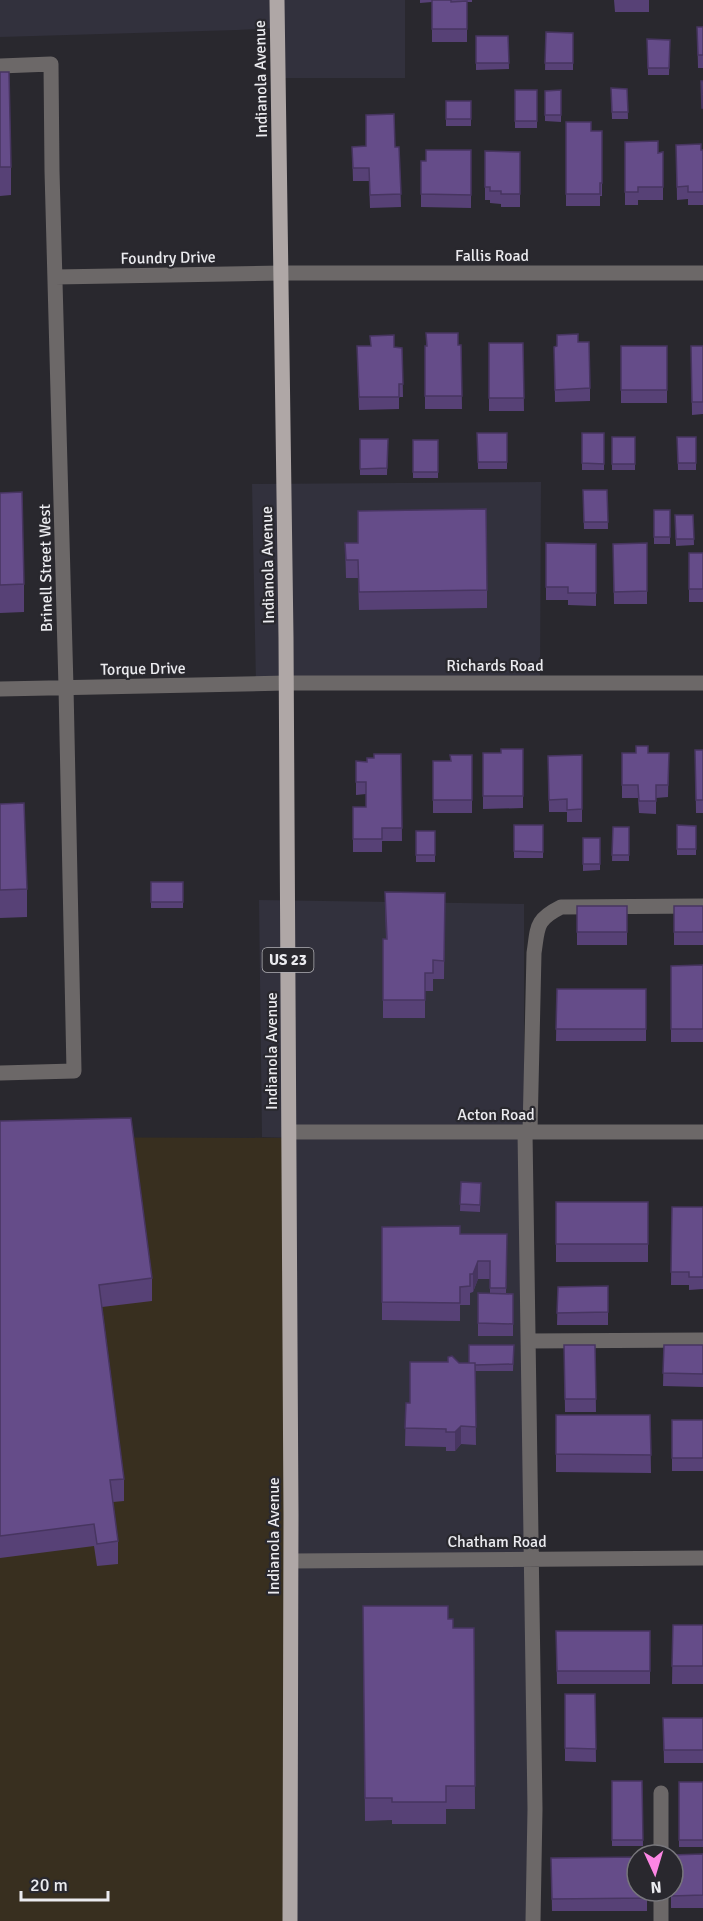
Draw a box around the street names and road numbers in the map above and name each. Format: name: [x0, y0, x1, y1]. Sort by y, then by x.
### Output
street label: Indianola Avenue: [250, 20, 272, 138]
street label: Fallis Road: [455, 246, 529, 266]
street label: Foundry Drive: [120, 247, 216, 269]
street label: Brinell Street West: [35, 503, 57, 632]
street label: Indianola Avenue: [257, 506, 279, 624]
street label: Richards Road: [446, 656, 544, 676]
street label: Torque Drive: [100, 658, 186, 680]
road number: US 23: [262, 948, 314, 972]
street label: Indianola Avenue: [262, 992, 282, 1110]
street label: Acton Road: [457, 1105, 535, 1125]
street label: Indianola Avenue: [264, 1477, 284, 1595]
street label: Chatham Road: [447, 1532, 547, 1552]

